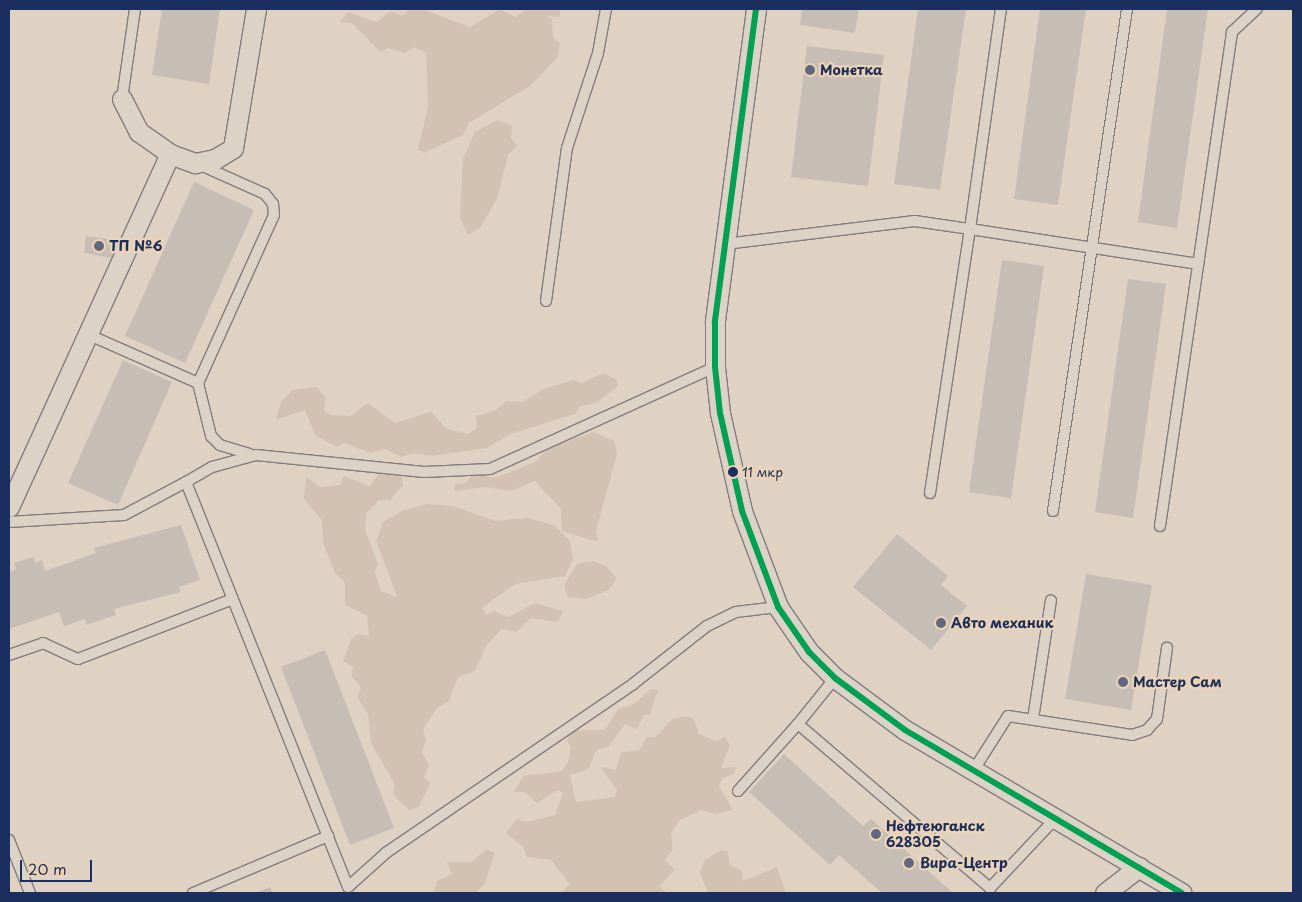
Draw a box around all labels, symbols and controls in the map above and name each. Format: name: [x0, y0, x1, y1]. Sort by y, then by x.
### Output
place label: Монетка: [820, 62, 883, 78]
marker: Монетка: [804, 64, 816, 76]
place label: ТП №6: [109, 238, 162, 254]
marker: ТП №6: [93, 240, 105, 252]
place label: 11 мкр: [742, 464, 783, 480]
marker: 11 мкр: [728, 467, 738, 477]
place label: Авто механик: [951, 615, 1054, 631]
marker: Авто механик: [935, 617, 947, 629]
place label: Мастер Сам: [1133, 674, 1222, 690]
marker: Мастер Сам: [1117, 676, 1129, 688]
place label: Нефтеюганск 628305: [886, 818, 984, 850]
marker: Нефтеюганск 628305: [870, 828, 882, 840]
scale bar: [22, 850, 95, 882]
place label: Вира-Центр: [920, 855, 1008, 871]
marker: Вира-Центр: [902, 856, 916, 870]
text: 20 m: [28, 857, 67, 880]

